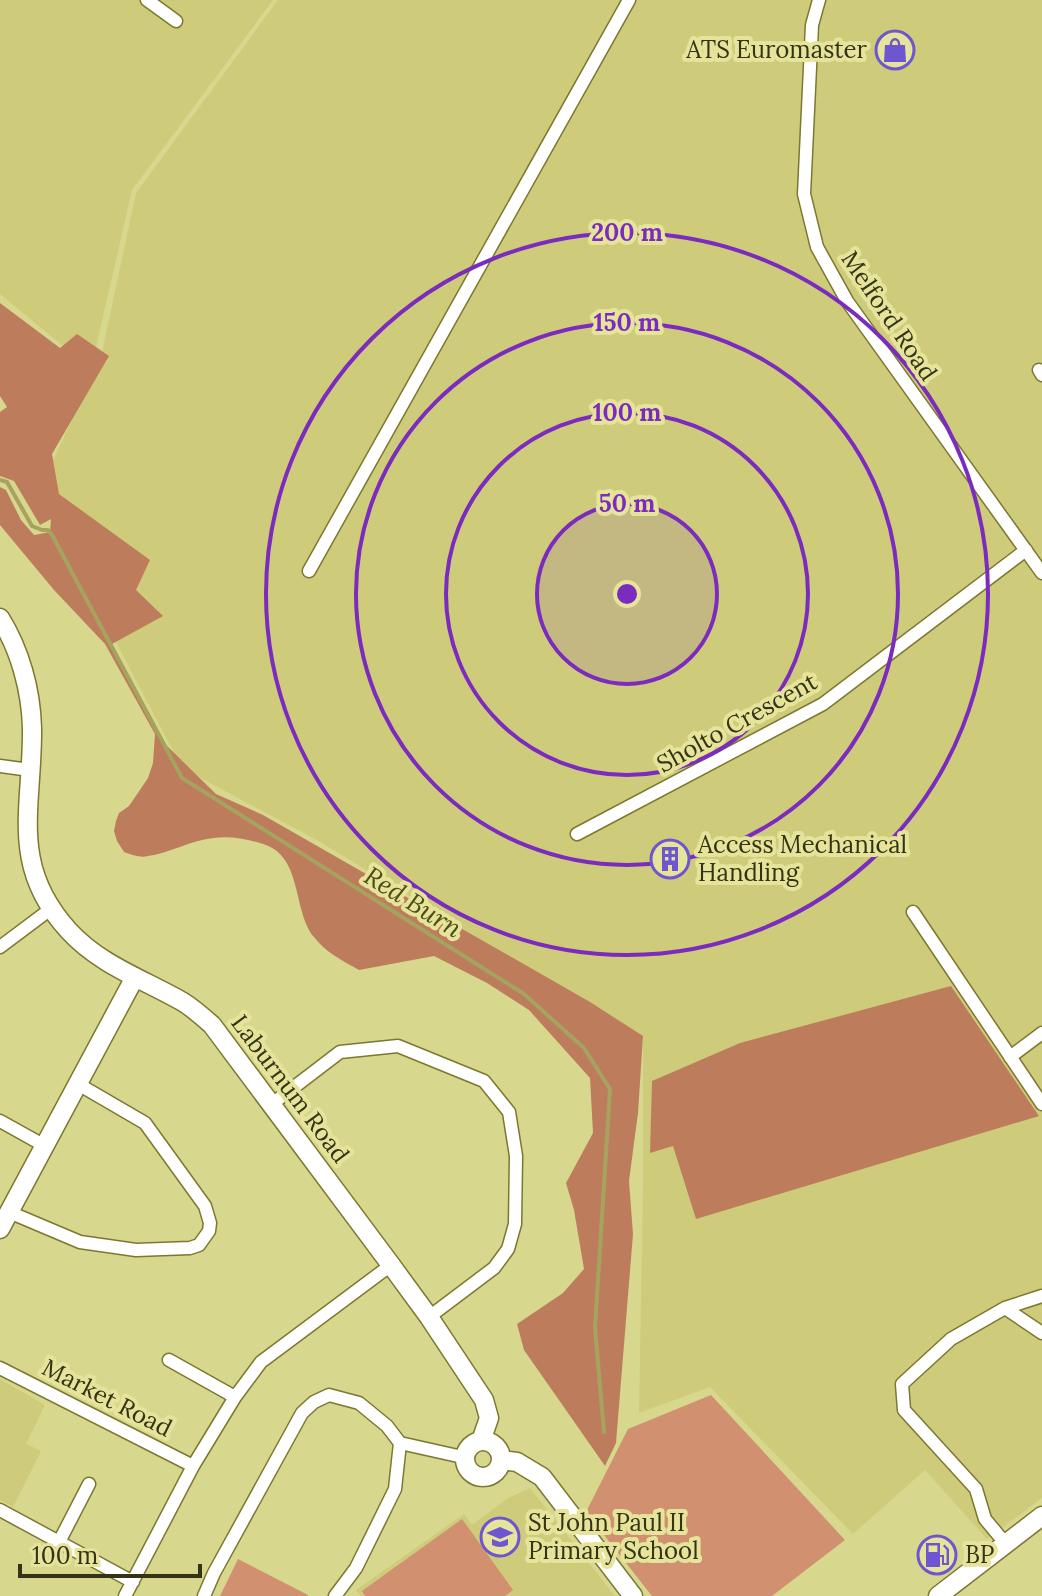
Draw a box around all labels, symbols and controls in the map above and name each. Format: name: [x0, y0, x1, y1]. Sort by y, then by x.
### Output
shop icon: ATS Euromaster: [874, 29, 916, 71]
place label: ATS Euromaster: [685, 34, 868, 65]
text: 200 m: [591, 217, 663, 248]
street label: Melford Road: [835, 245, 944, 387]
text: 150 m: [594, 307, 660, 338]
text: 100 m: [593, 397, 661, 428]
text: 50 m: [599, 488, 655, 519]
centre of rings: [613, 580, 641, 608]
street label: Sholto Crescent: [651, 665, 823, 779]
place label: Access Mechanical Handling: [697, 829, 907, 888]
building icon: Access Mechanical Handling: [649, 838, 691, 880]
water label: Red Burn: [358, 859, 468, 944]
street label: Laburnum Road: [225, 1008, 356, 1169]
street label: Market Road: [37, 1352, 177, 1443]
place label: St John Paul II Primary School: [528, 1507, 699, 1566]
school or university icon: St John Paul II Primary School: [479, 1516, 521, 1558]
scale bar: [20, 1528, 200, 1578]
fuel station icon: BP: [916, 1534, 958, 1576]
place label: BP: [965, 1539, 994, 1570]
text: 100 m: [32, 1540, 98, 1571]

